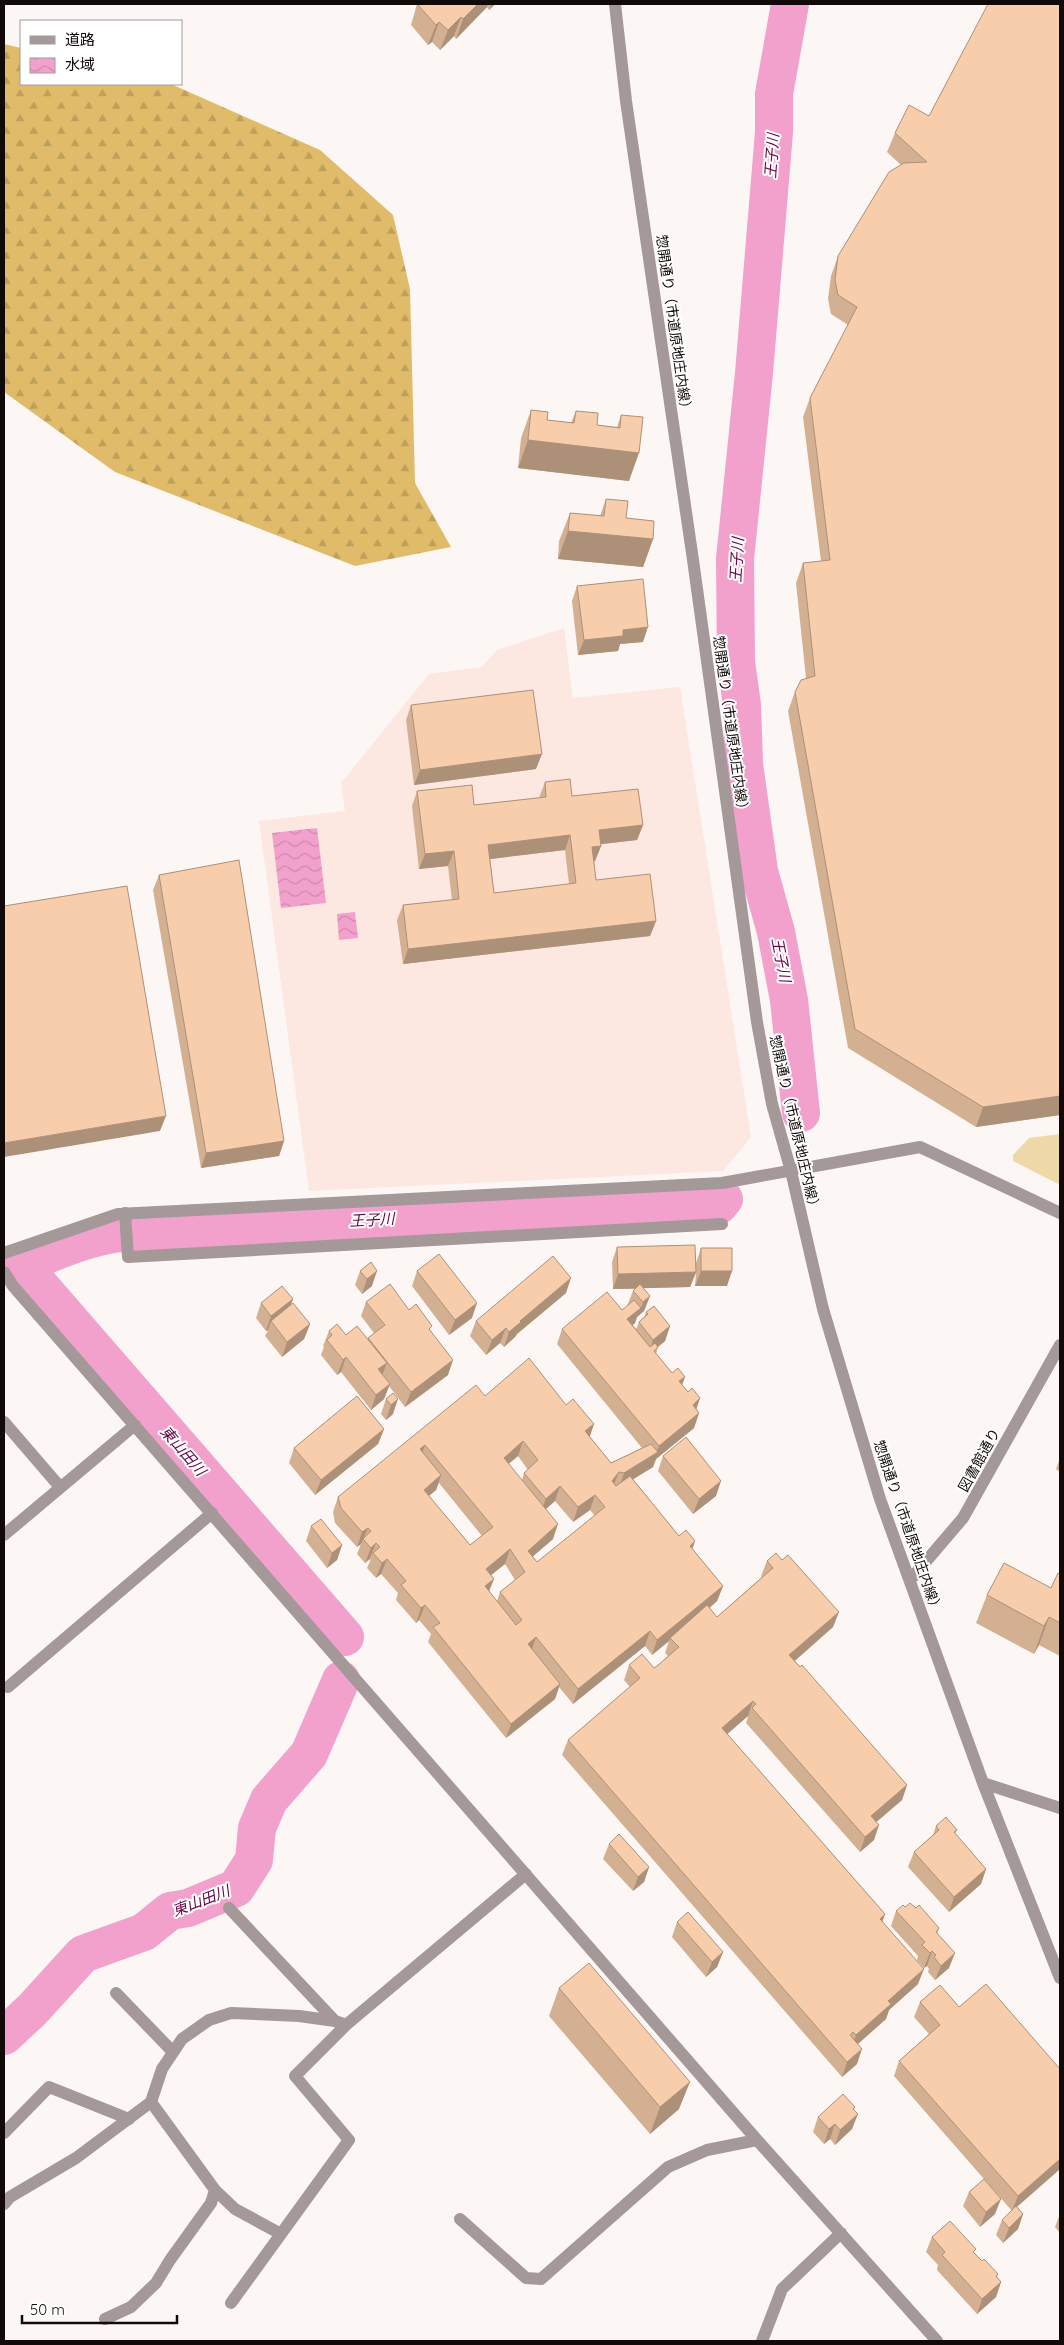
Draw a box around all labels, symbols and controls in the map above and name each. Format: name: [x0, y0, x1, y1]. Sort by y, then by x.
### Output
legend: [20, 20, 182, 85]
text: 道路: [65, 30, 95, 49]
text: 水域: [65, 55, 95, 74]
water label: 王子川: [760, 131, 783, 179]
street label: 惣開通り（市道原地庄内線）: [652, 234, 696, 416]
water label: 王子川: [726, 535, 747, 583]
street label: 惣開通り（市道原地庄内線）: [709, 635, 753, 817]
water label: 王子川: [768, 936, 795, 986]
street label: 惣開通り（市道原地庄内線）: [766, 1033, 824, 1215]
water label: 王子川: [349, 1209, 397, 1230]
water label: 東山田川: [157, 1422, 212, 1481]
street label: 図書館通り: [954, 1425, 1004, 1495]
street label: 惣開通り（市道原地庄内線）: [870, 1438, 946, 1616]
water label: 東山田川: [169, 1880, 234, 1920]
scale bar: [22, 2292, 178, 2324]
text: 50 m: [30, 2300, 65, 2319]

